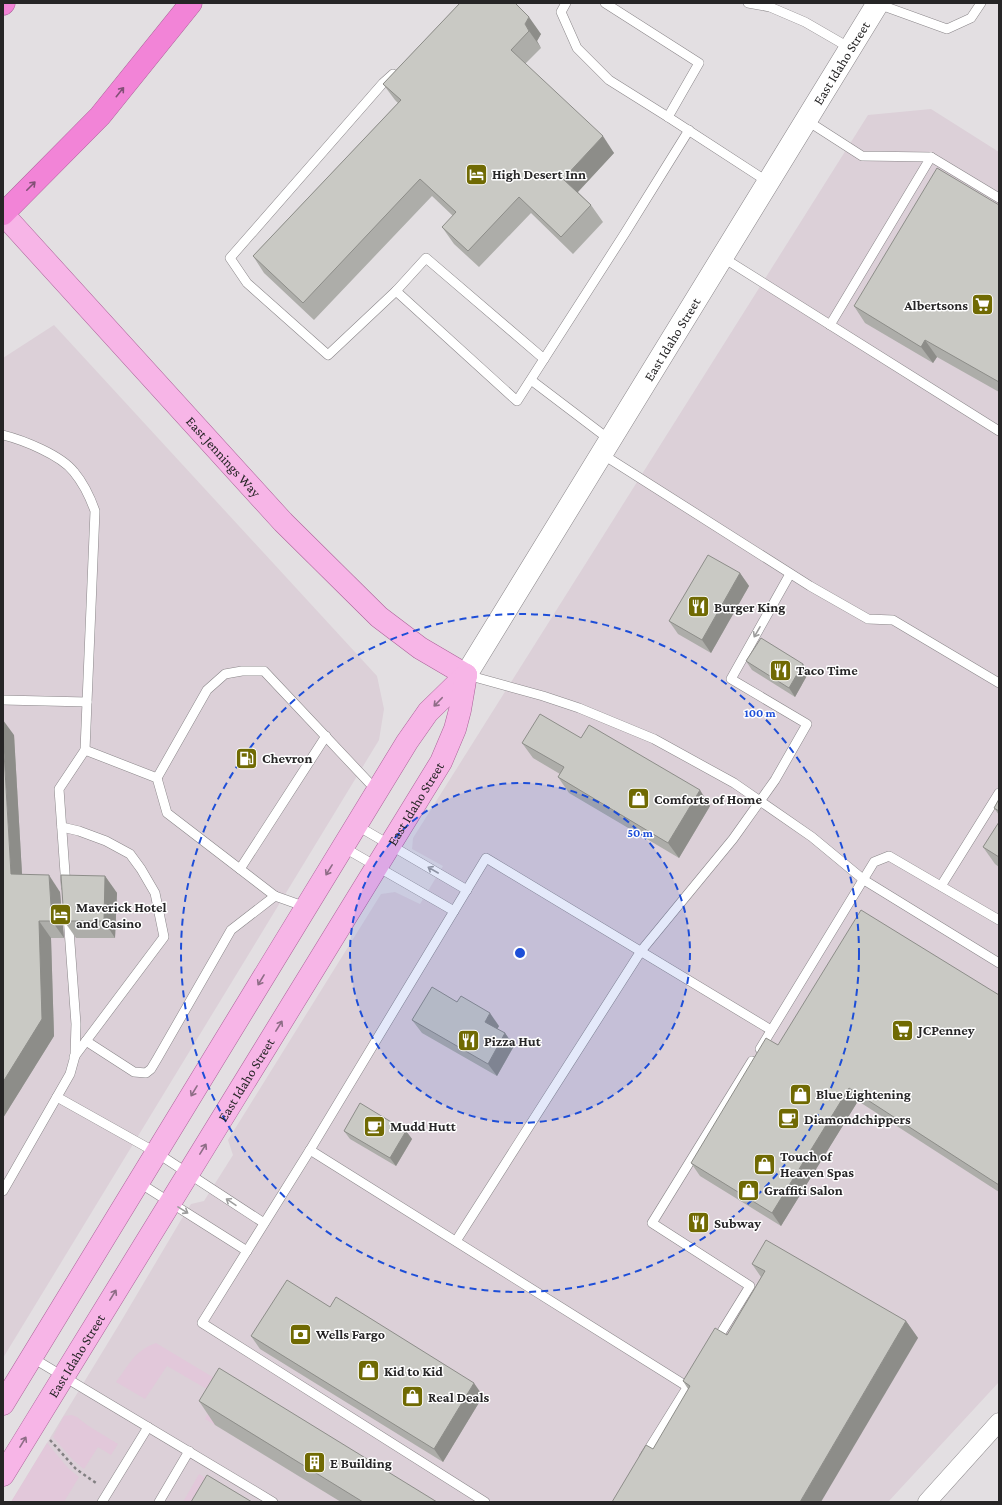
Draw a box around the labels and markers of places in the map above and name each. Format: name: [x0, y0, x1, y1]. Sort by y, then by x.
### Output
hotel icon: High Desert Inn: [463, 161, 489, 187]
place label: High Desert Inn: [492, 166, 586, 182]
supermarket icon: Albertsons: [970, 292, 996, 318]
place label: Albertsons: [903, 297, 968, 313]
restaurant icon: Burger King: [686, 594, 712, 620]
place label: Burger King: [714, 599, 785, 615]
restaurant icon: Taco Time: [767, 657, 793, 683]
place label: Taco Time: [796, 662, 858, 678]
fuel station icon: Chevron: [234, 745, 260, 771]
place label: Chevron: [262, 750, 312, 766]
shop icon: Comforts of Home: [626, 786, 652, 812]
place label: Comforts of Home: [654, 791, 762, 807]
place label: Maverick Hotel and Casino: [76, 899, 167, 931]
hotel icon: Maverick Hotel and Casino: [47, 902, 73, 928]
centre of rings: [513, 946, 527, 960]
supermarket icon: JCPenney: [889, 1017, 915, 1043]
place label: JCPenney: [916, 1022, 975, 1038]
restaurant icon: Pizza Hut: [456, 1028, 482, 1054]
place label: Pizza Hut: [484, 1033, 542, 1049]
shop icon: Blue Lightening: [788, 1081, 814, 1107]
place label: Blue Lightening: [816, 1086, 911, 1102]
cafe icon: Diamondchippers: [775, 1106, 801, 1132]
place label: Diamondchippers: [804, 1111, 911, 1127]
cafe icon: Mudd Hutt: [361, 1113, 387, 1139]
place label: Mudd Hutt: [390, 1118, 457, 1134]
place label: Touch of Heaven Spas: [780, 1148, 854, 1180]
shop icon: Touch of Heaven Spas: [752, 1151, 778, 1177]
shop icon: Graffiti Salon: [736, 1177, 762, 1203]
place label: Graffiti Salon: [764, 1182, 843, 1198]
restaurant icon: Subway: [686, 1210, 712, 1236]
place label: Subway: [714, 1215, 761, 1231]
bank icon: Wells Fargo: [287, 1321, 313, 1347]
place label: Wells Fargo: [315, 1326, 385, 1342]
shop icon: Kid to Kid: [355, 1358, 381, 1384]
place label: Kid to Kid: [384, 1363, 443, 1379]
shop icon: Real Deals: [399, 1384, 425, 1410]
place label: Real Deals: [428, 1389, 489, 1405]
building icon: E Building: [302, 1450, 328, 1476]
place label: E Building: [330, 1455, 392, 1471]

